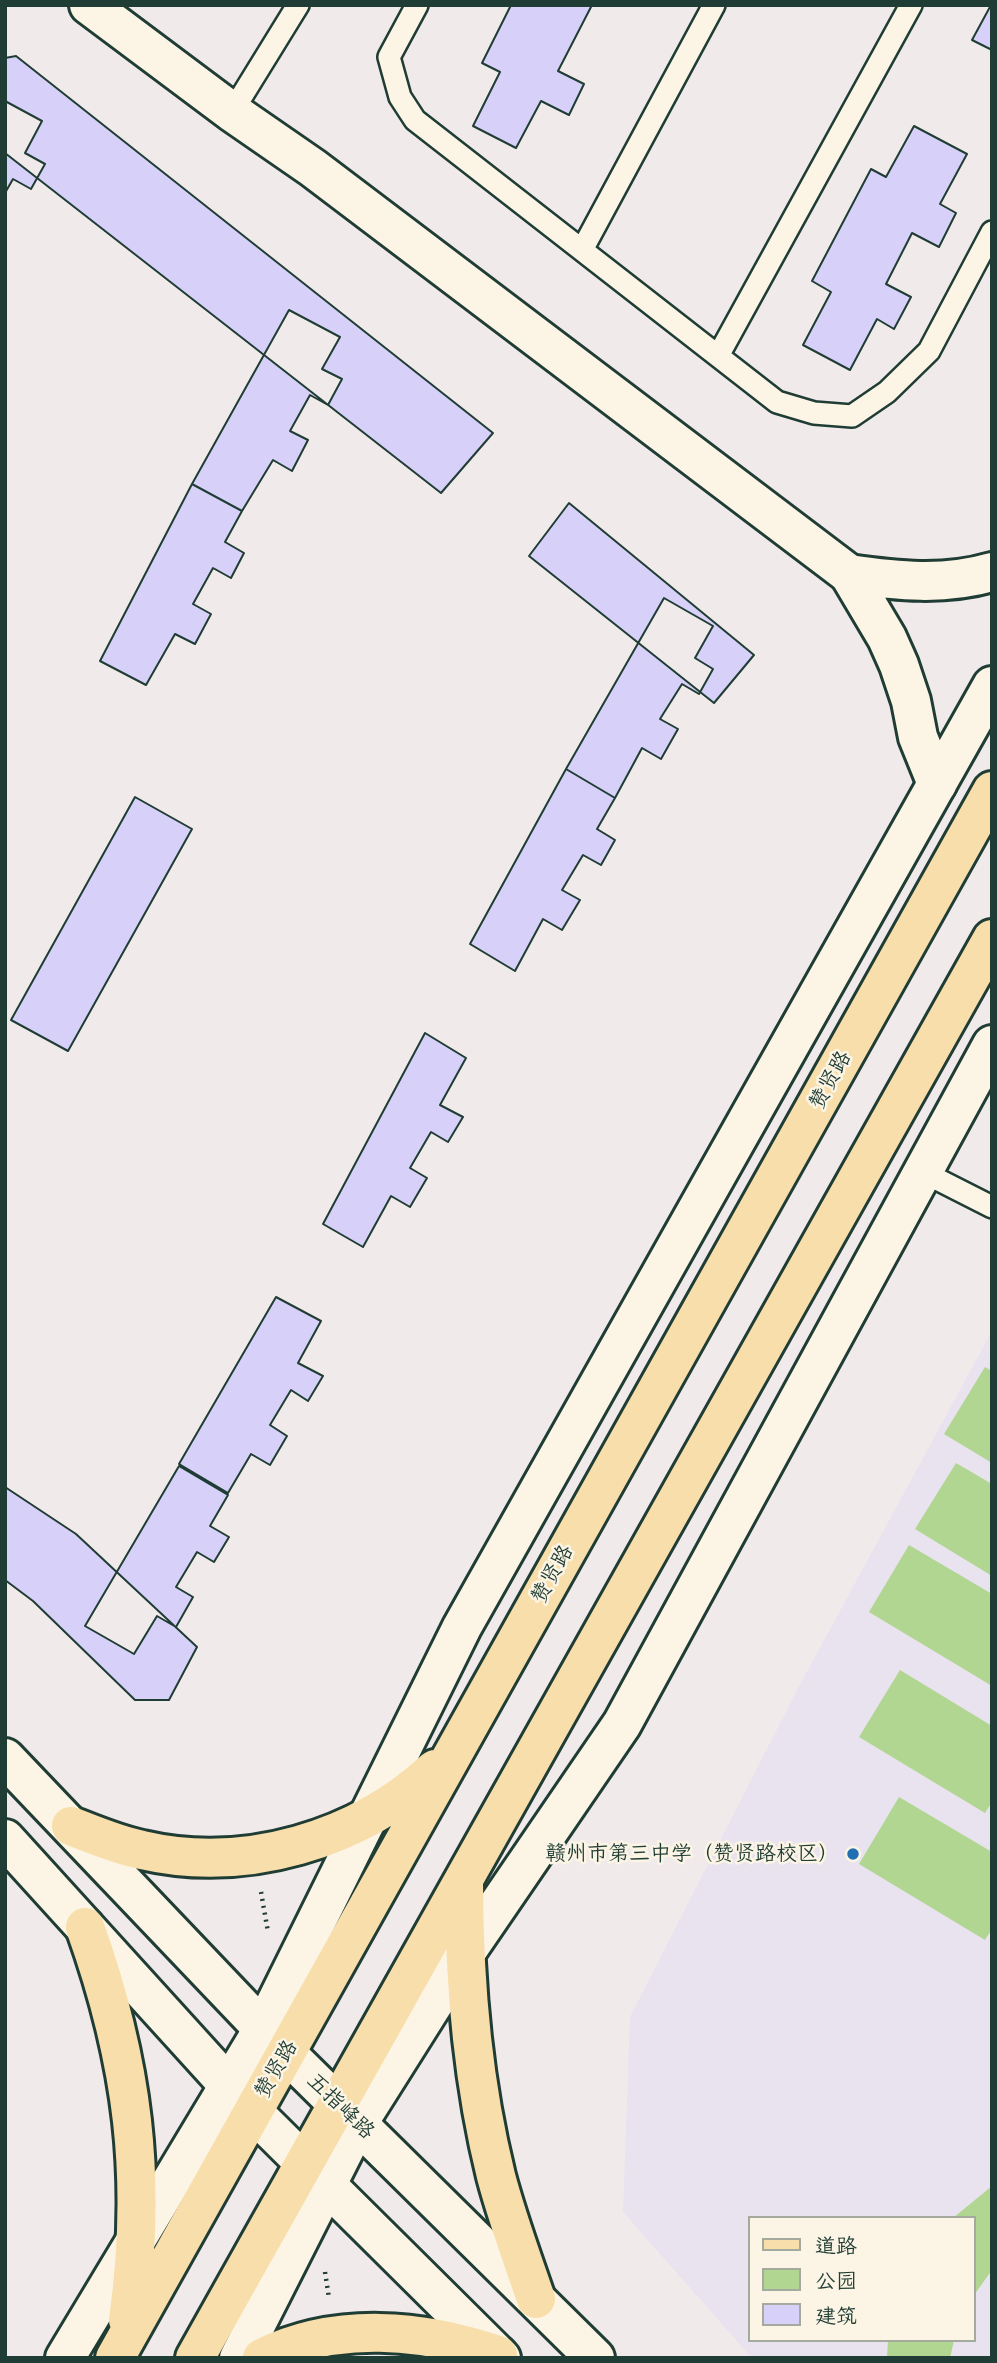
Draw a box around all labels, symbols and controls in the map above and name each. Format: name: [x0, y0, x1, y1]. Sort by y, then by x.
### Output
street label: 赞贤路: [804, 1046, 856, 1114]
street label: 赞贤路: [526, 1540, 578, 1608]
place label: 赣州市第三中学（赞贤路校区）: [545, 1841, 839, 1867]
marker: 赣州市第三中学（赞贤路校区）: [845, 1846, 861, 1862]
street label: 赞贤路: [249, 2035, 303, 2103]
street label: 五指峰路: [302, 2068, 380, 2144]
legend: [748, 2216, 976, 2342]
text: 道路: [815, 2231, 857, 2258]
text: 公园: [815, 2266, 857, 2293]
text: 建筑: [815, 2301, 857, 2328]

